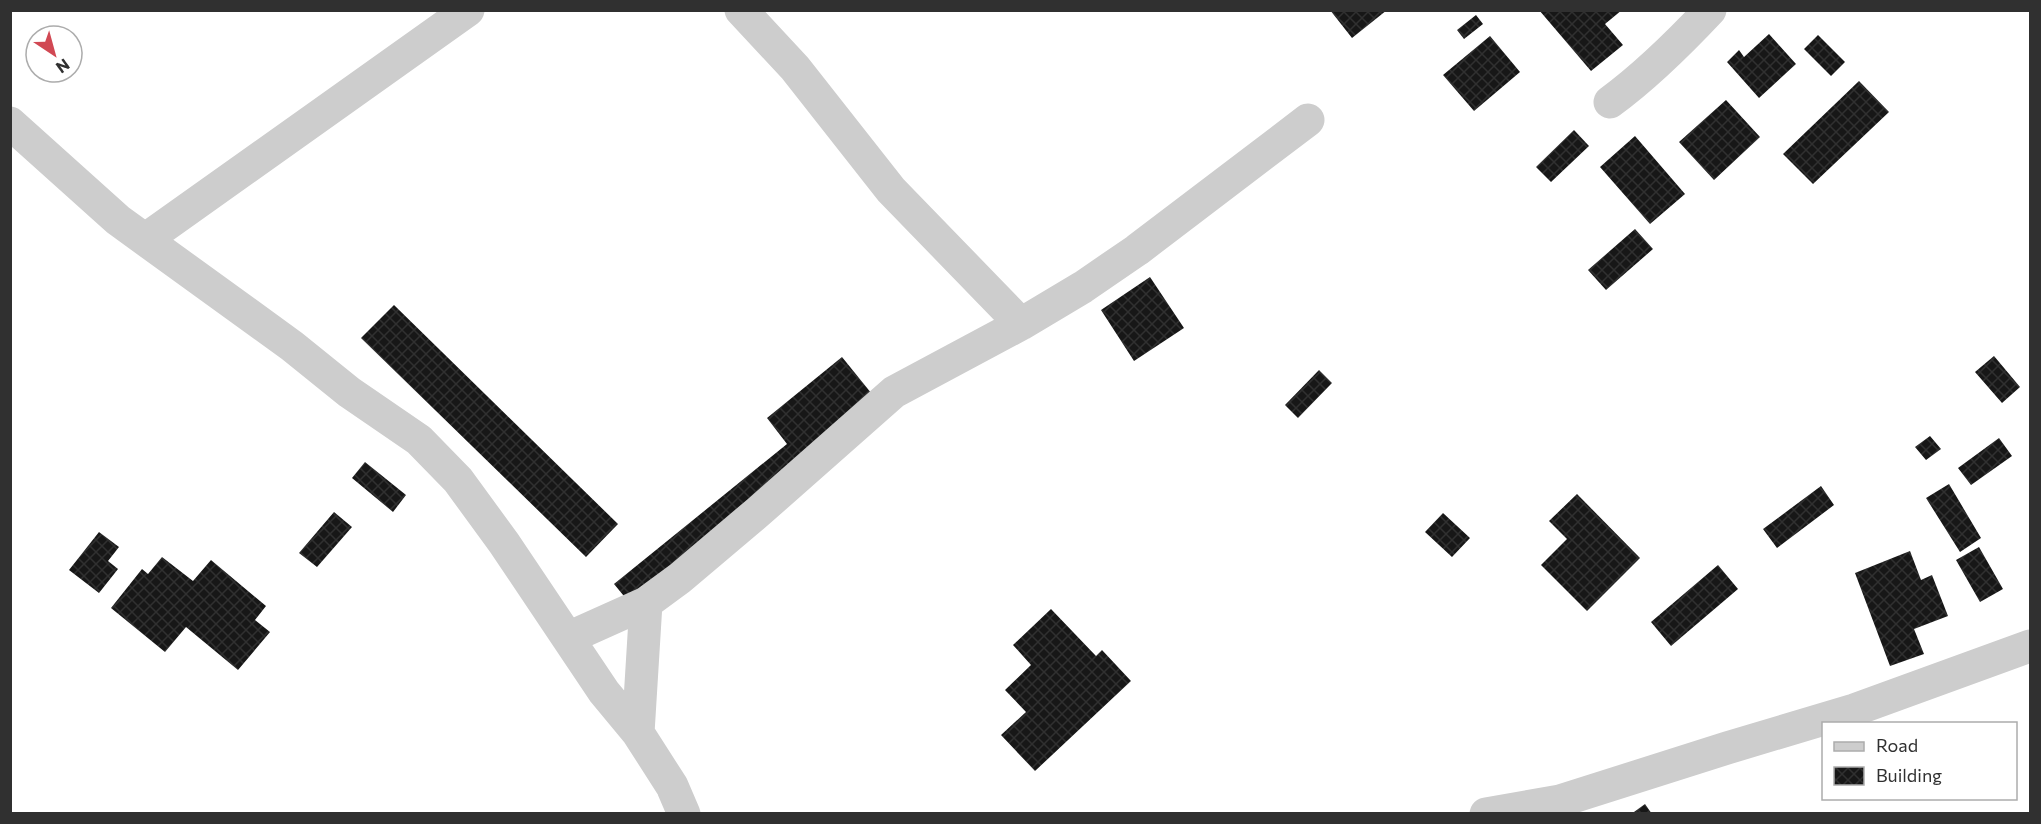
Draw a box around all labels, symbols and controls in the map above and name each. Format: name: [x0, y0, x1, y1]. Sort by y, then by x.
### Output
north arrow: [24, 24, 84, 84]
text: N: [53, 55, 74, 78]
legend: [1822, 722, 2017, 800]
text: Road: [1876, 734, 1918, 756]
text: Building: [1876, 764, 1942, 786]

